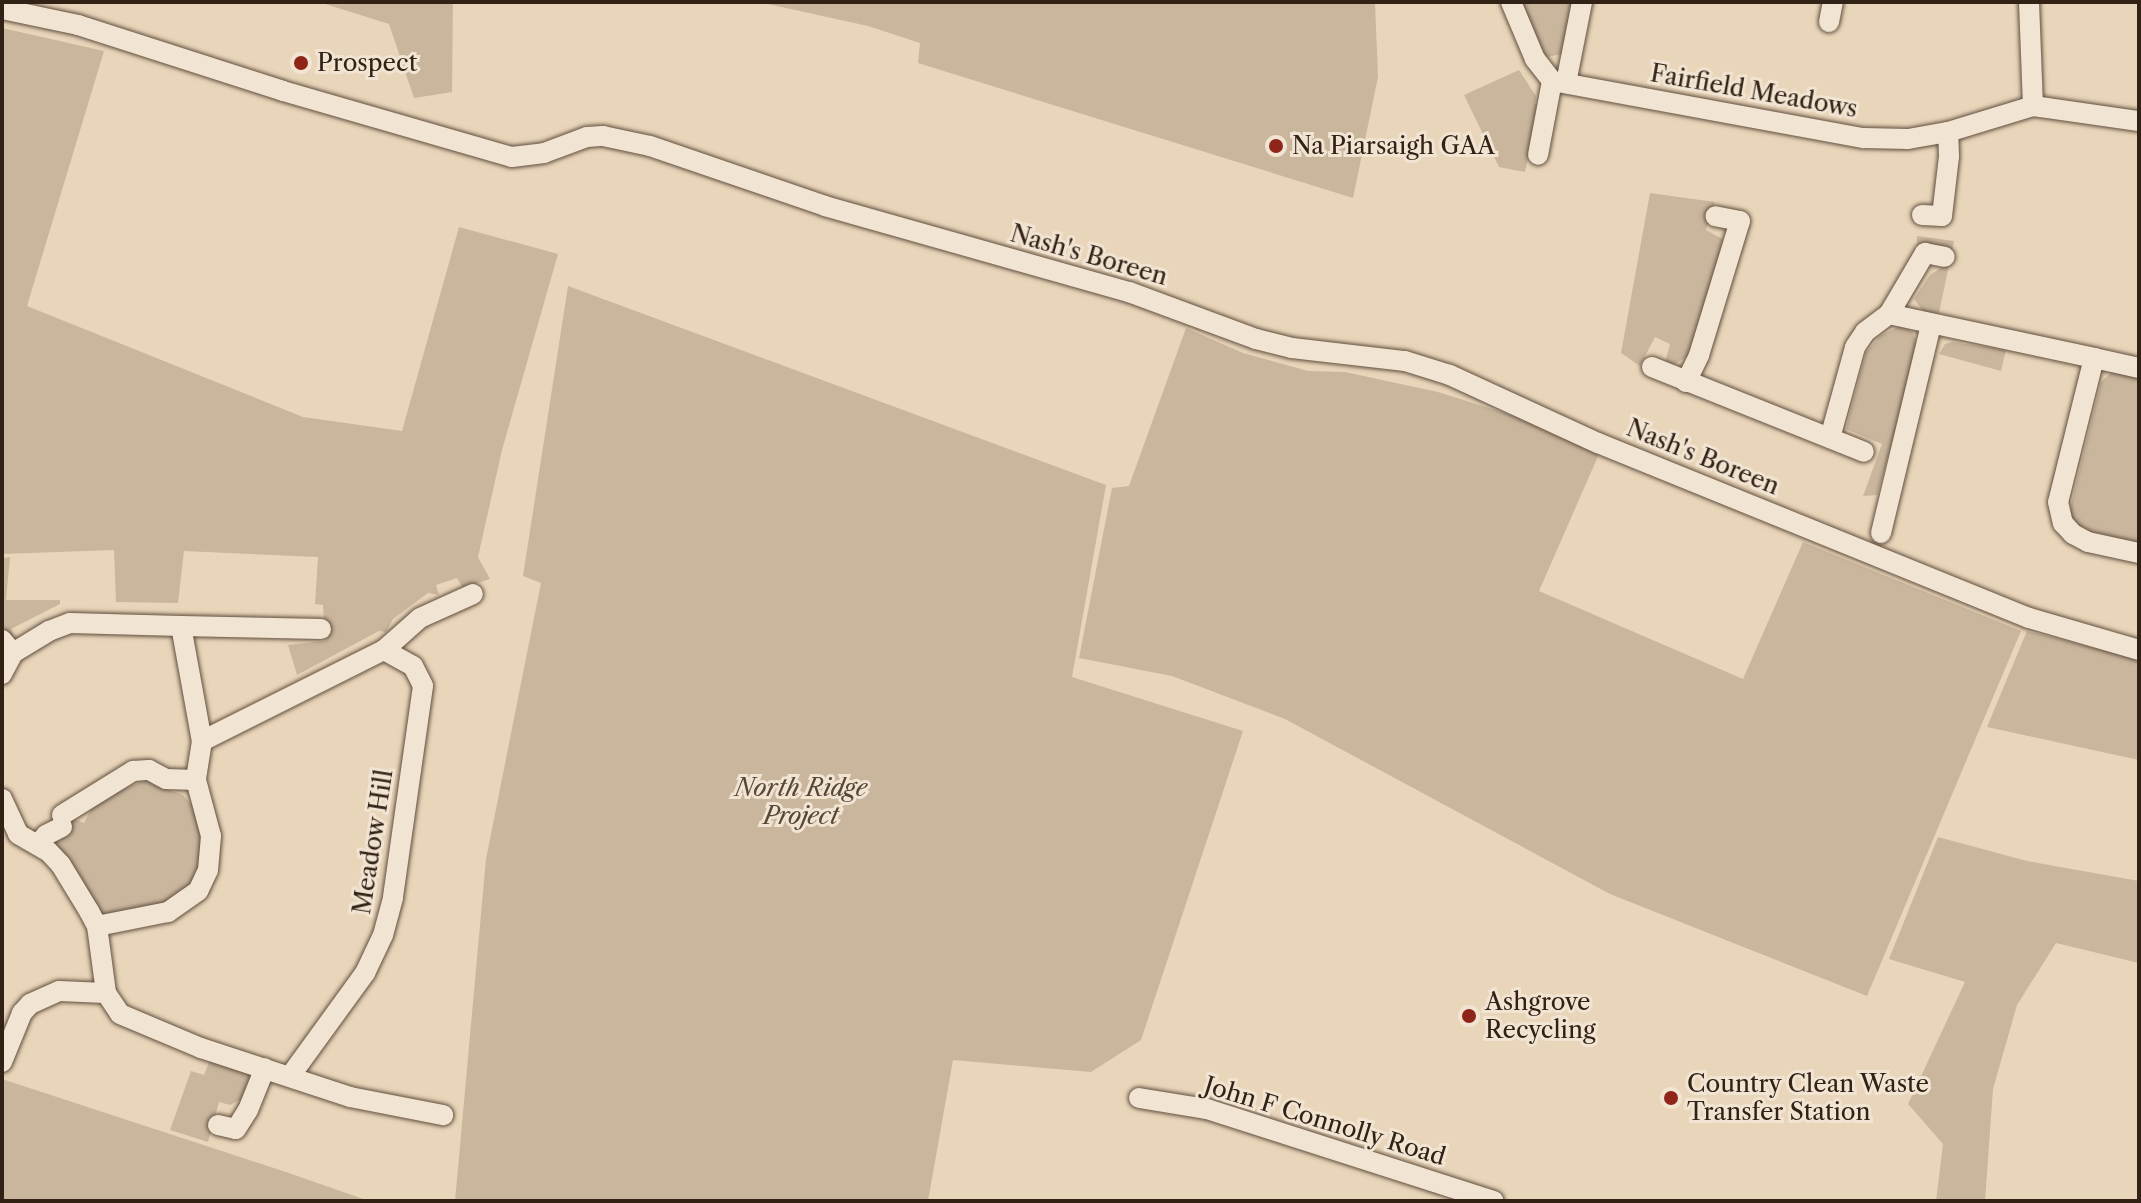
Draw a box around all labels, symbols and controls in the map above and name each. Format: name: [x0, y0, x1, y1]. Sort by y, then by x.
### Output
place label: Prospect: [317, 49, 417, 77]
marker: Prospect: [292, 54, 310, 72]
street label: Fairfield Meadows: [1648, 59, 1860, 123]
place label: Na Piarsaigh GAA: [1292, 132, 1495, 160]
marker: Na Piarsaigh GAA: [1267, 137, 1285, 155]
street label: Nash's Boreen: [1007, 219, 1171, 291]
street label: Nash's Boreen: [1622, 413, 1784, 501]
street label: Meadow Hill: [347, 767, 399, 917]
park label: North Ridge Project: [735, 774, 867, 830]
place label: Ashgrove Recycling: [1485, 988, 1596, 1044]
marker: Ashgrove Recycling: [1460, 1007, 1478, 1025]
street label: John F Connolly Road: [1200, 1070, 1450, 1172]
place label: Country Clean Waste Transfer Station: [1687, 1070, 1931, 1126]
marker: Country Clean Waste Transfer Station: [1662, 1089, 1680, 1107]

